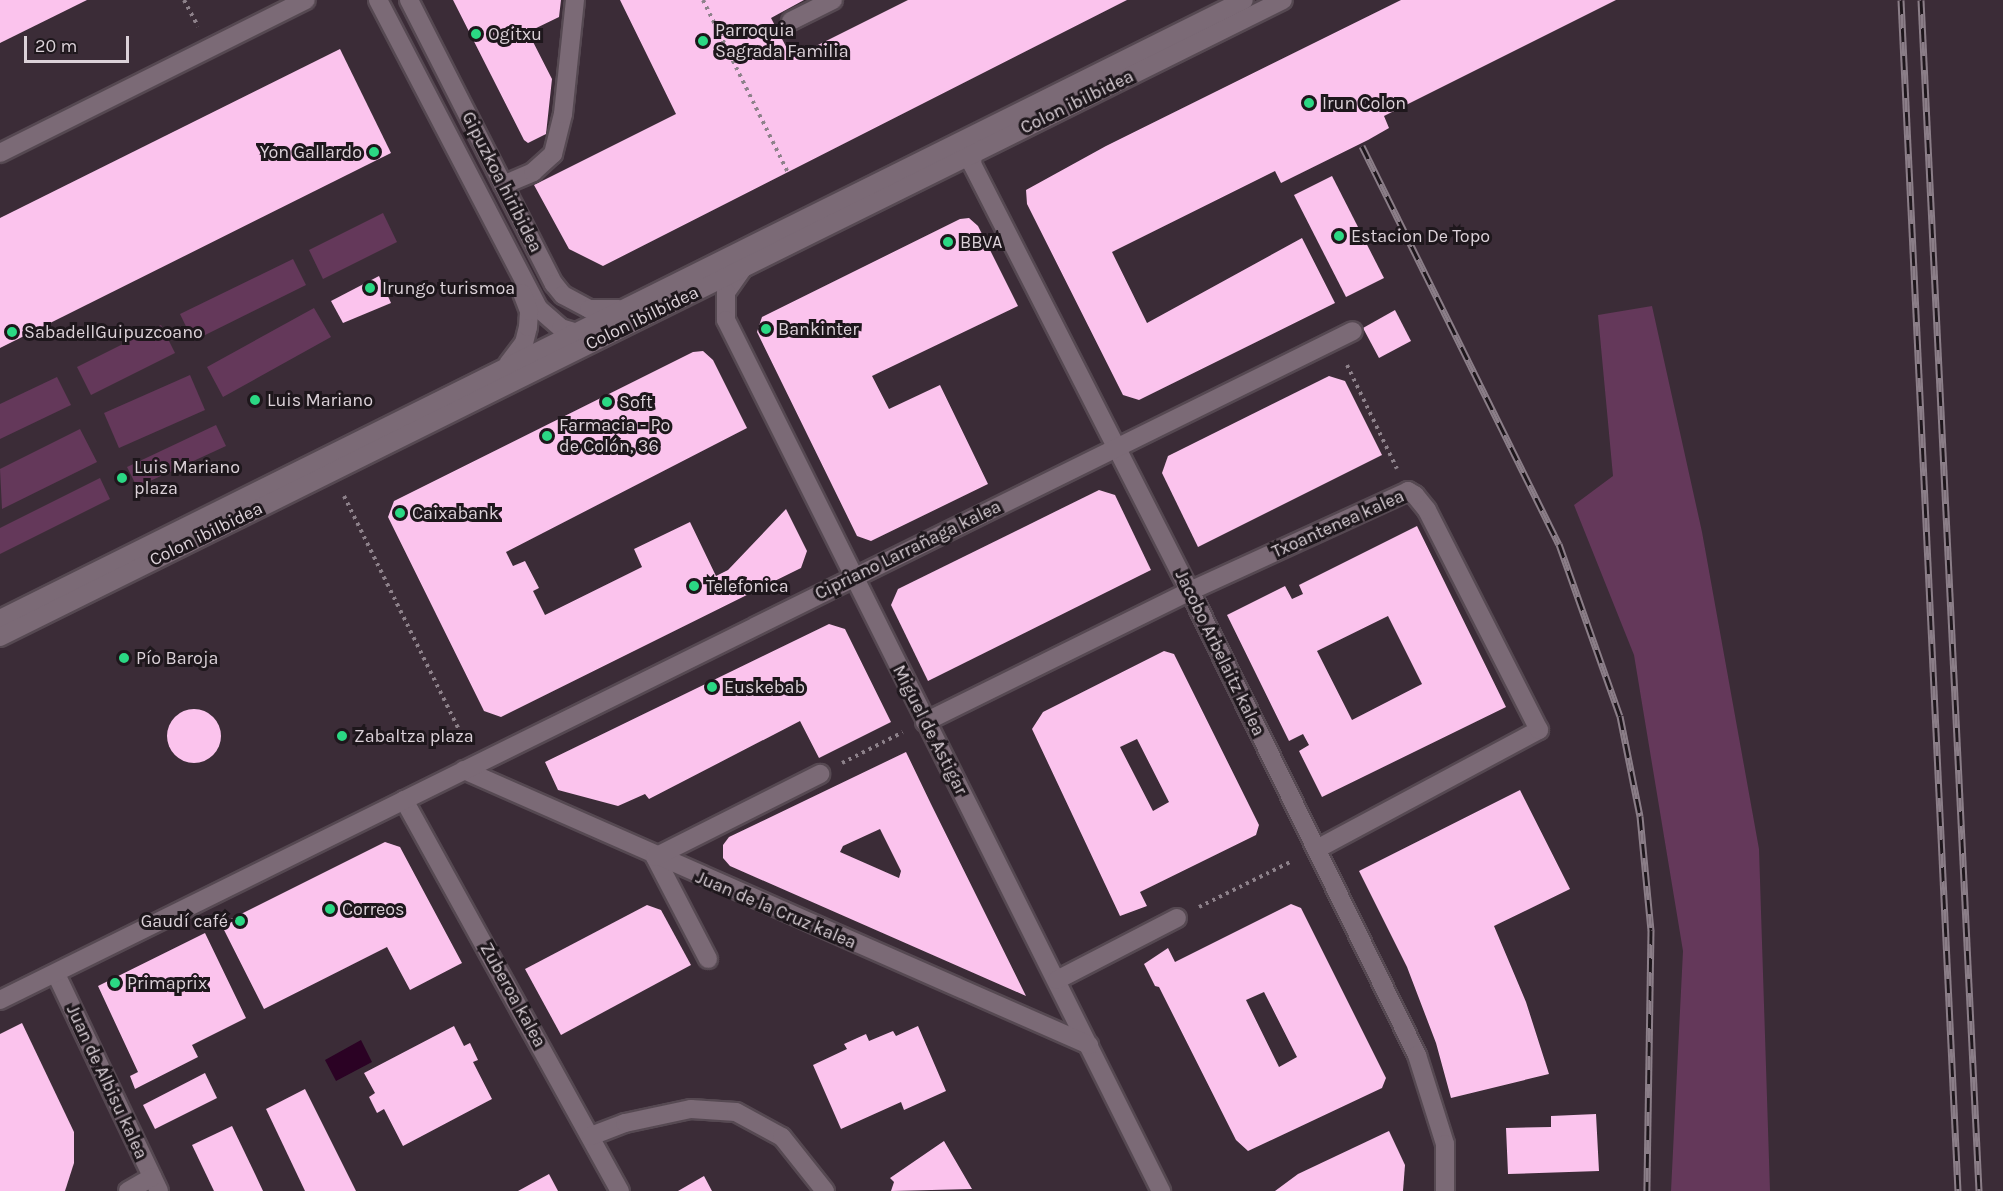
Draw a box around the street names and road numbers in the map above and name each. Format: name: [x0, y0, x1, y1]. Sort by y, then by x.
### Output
street label: Colon ibilbidea: [1017, 65, 1137, 139]
street label: Gipuzkoa hiribidea: [457, 108, 547, 256]
street label: Colon ibilbidea: [582, 281, 702, 355]
street label: Txoantenea kalea: [1269, 485, 1407, 563]
street label: Cipriano Larrañaga kalea: [811, 496, 1005, 604]
street label: Colon ibilbidea: [146, 497, 266, 571]
street label: Jacobo Arbelaitz kalea: [1170, 566, 1270, 740]
street label: Miguel de Astigar: [888, 661, 972, 799]
street label: Juan de la Cruz kalea: [693, 866, 859, 954]
street label: Zuberoa kalea: [475, 939, 551, 1051]
street label: Juan de Albisu kalea: [62, 1001, 152, 1163]

